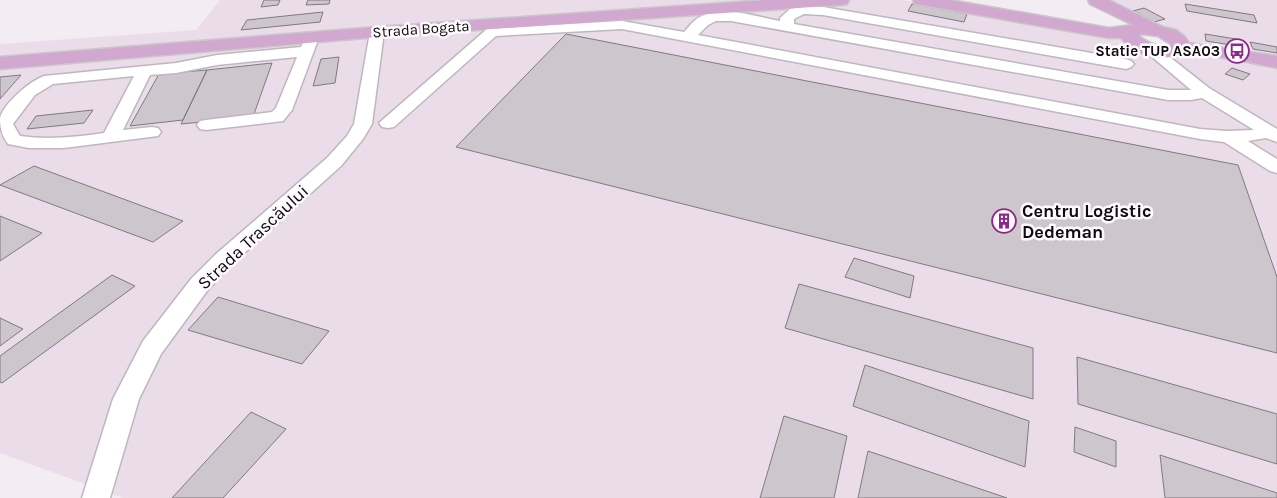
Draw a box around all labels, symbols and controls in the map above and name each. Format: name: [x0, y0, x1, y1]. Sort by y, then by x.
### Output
street label: Strada Bogata: [372, 17, 470, 41]
bus stop icon: Statie TUP ASA03: [1224, 38, 1250, 64]
place label: Statie TUP ASA03: [1095, 42, 1220, 60]
street label: Strada Trascăului: [193, 180, 313, 294]
place label: Centru Logistic Dedeman: [1022, 200, 1152, 243]
building icon: Centru Logistic Dedeman: [991, 208, 1017, 234]

